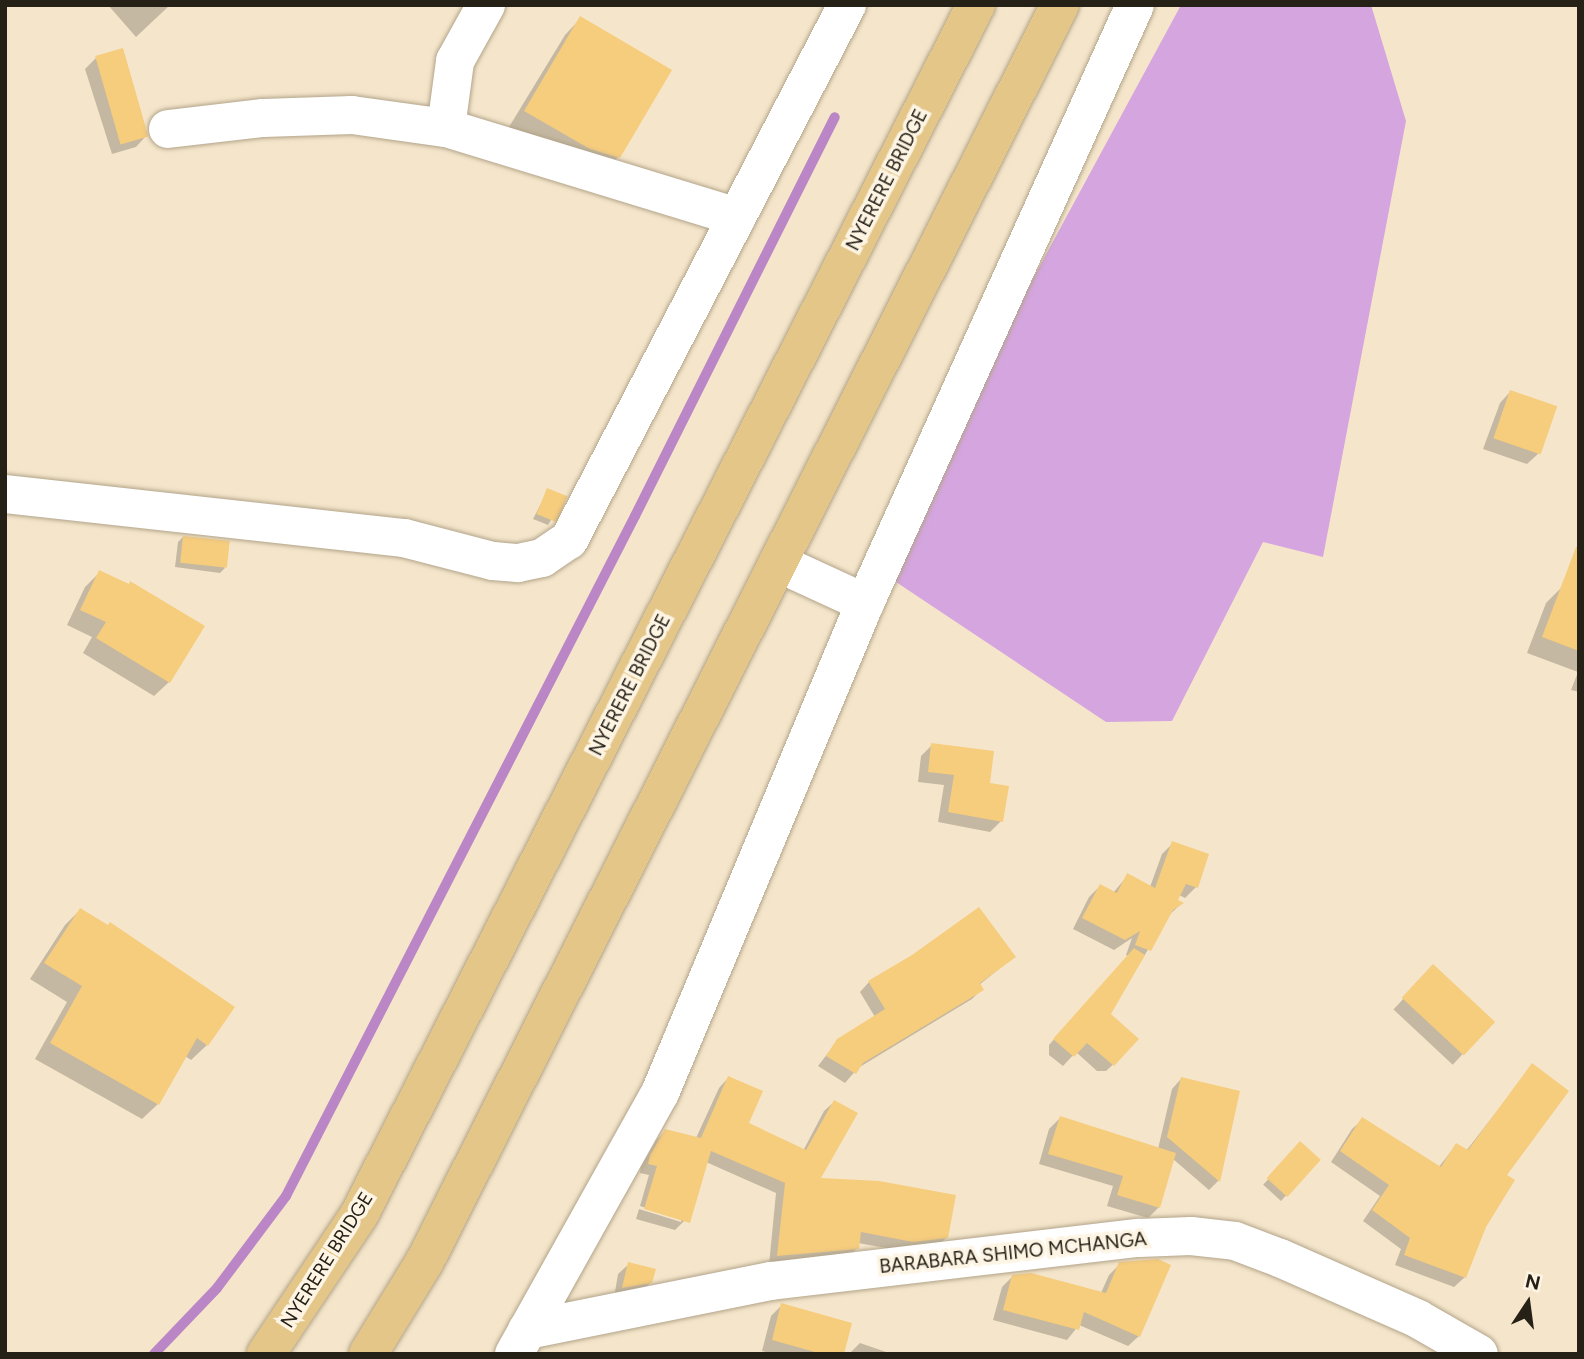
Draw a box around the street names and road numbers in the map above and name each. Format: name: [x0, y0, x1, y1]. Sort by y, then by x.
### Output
street label: NYERERE BRIDGE: [841, 105, 933, 255]
street label: NYERERE BRIDGE: [584, 610, 676, 760]
street label: NYERERE BRIDGE: [276, 1188, 378, 1332]
street label: BARABARA SHIMO MCHANGA: [878, 1228, 1148, 1278]

